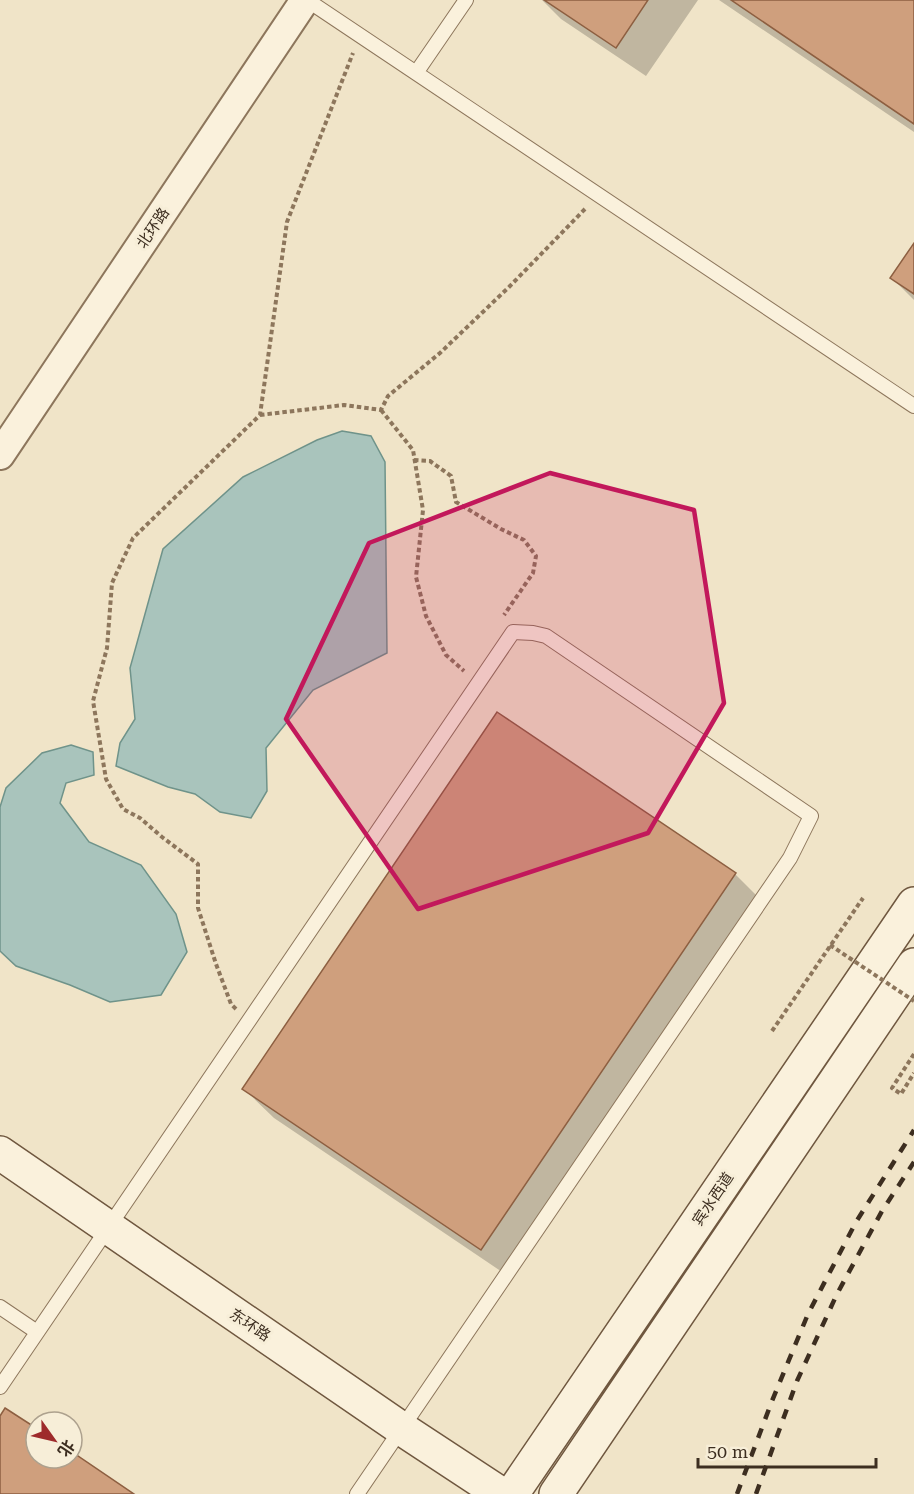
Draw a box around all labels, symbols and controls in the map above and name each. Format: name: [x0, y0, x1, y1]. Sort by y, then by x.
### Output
street label: 北环路: [133, 204, 173, 252]
street label: 宾水西道: [689, 1169, 737, 1229]
street label: 东环路: [226, 1305, 274, 1345]
north arrow: [24, 1410, 84, 1470]
scale bar: [698, 1431, 876, 1469]
text: 北: [54, 1436, 78, 1460]
text: 50 m: [707, 1441, 748, 1462]

